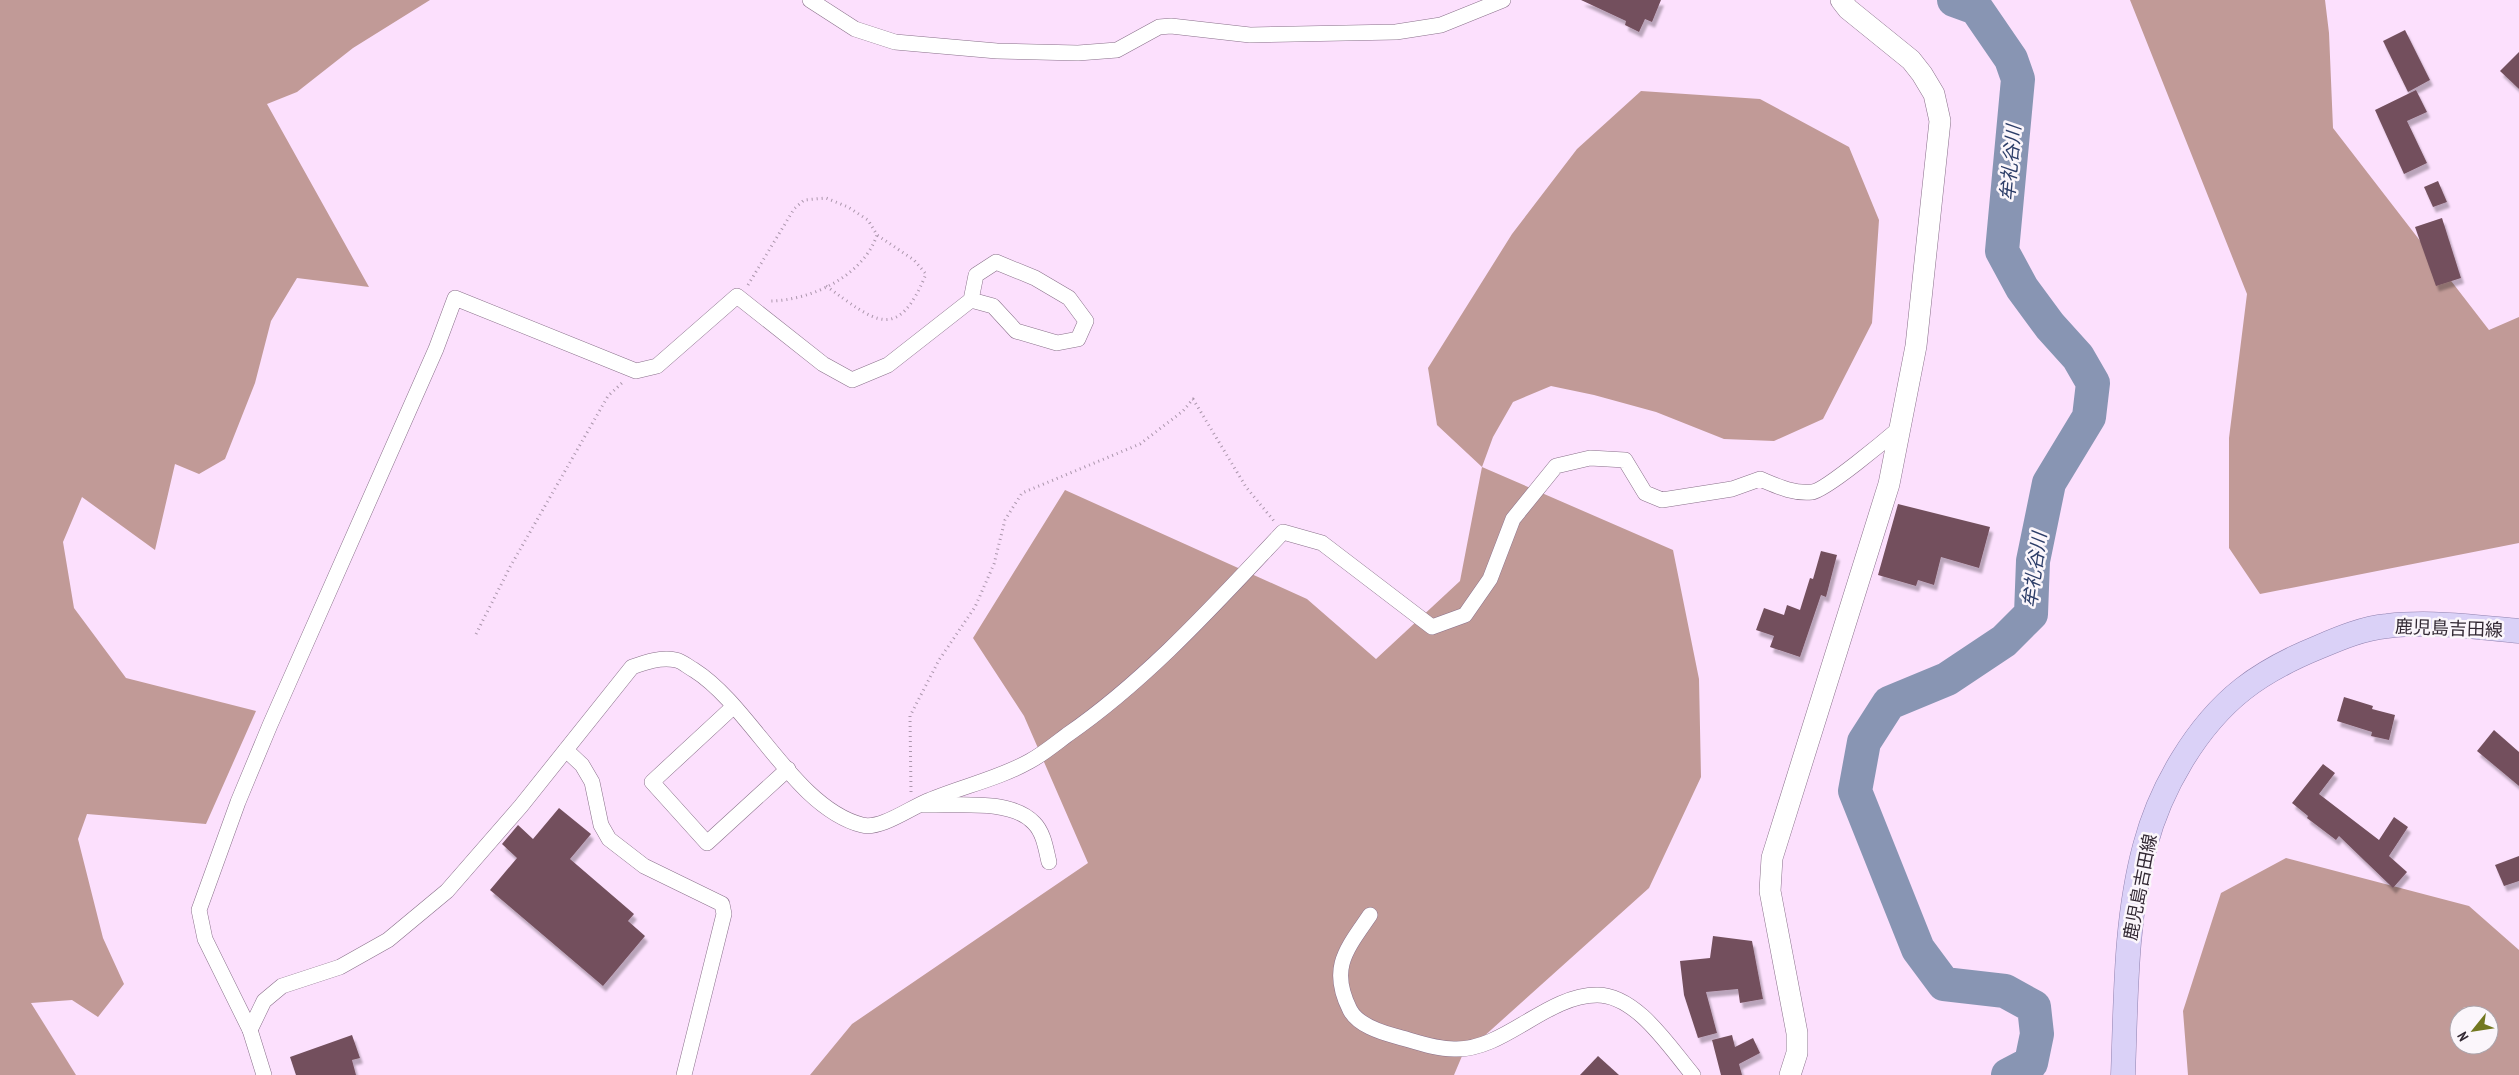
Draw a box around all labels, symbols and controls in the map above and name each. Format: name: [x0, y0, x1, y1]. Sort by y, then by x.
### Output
water label: 牟礼谷川: [1995, 122, 2025, 202]
water label: 牟礼谷川: [2017, 529, 2051, 609]
street label: 鹿児島吉田線: [2395, 615, 2503, 641]
street label: 鹿児島吉田線: [2118, 832, 2162, 942]
north arrow: [2449, 1005, 2499, 1055]
text: N: [2453, 1029, 2472, 1044]

